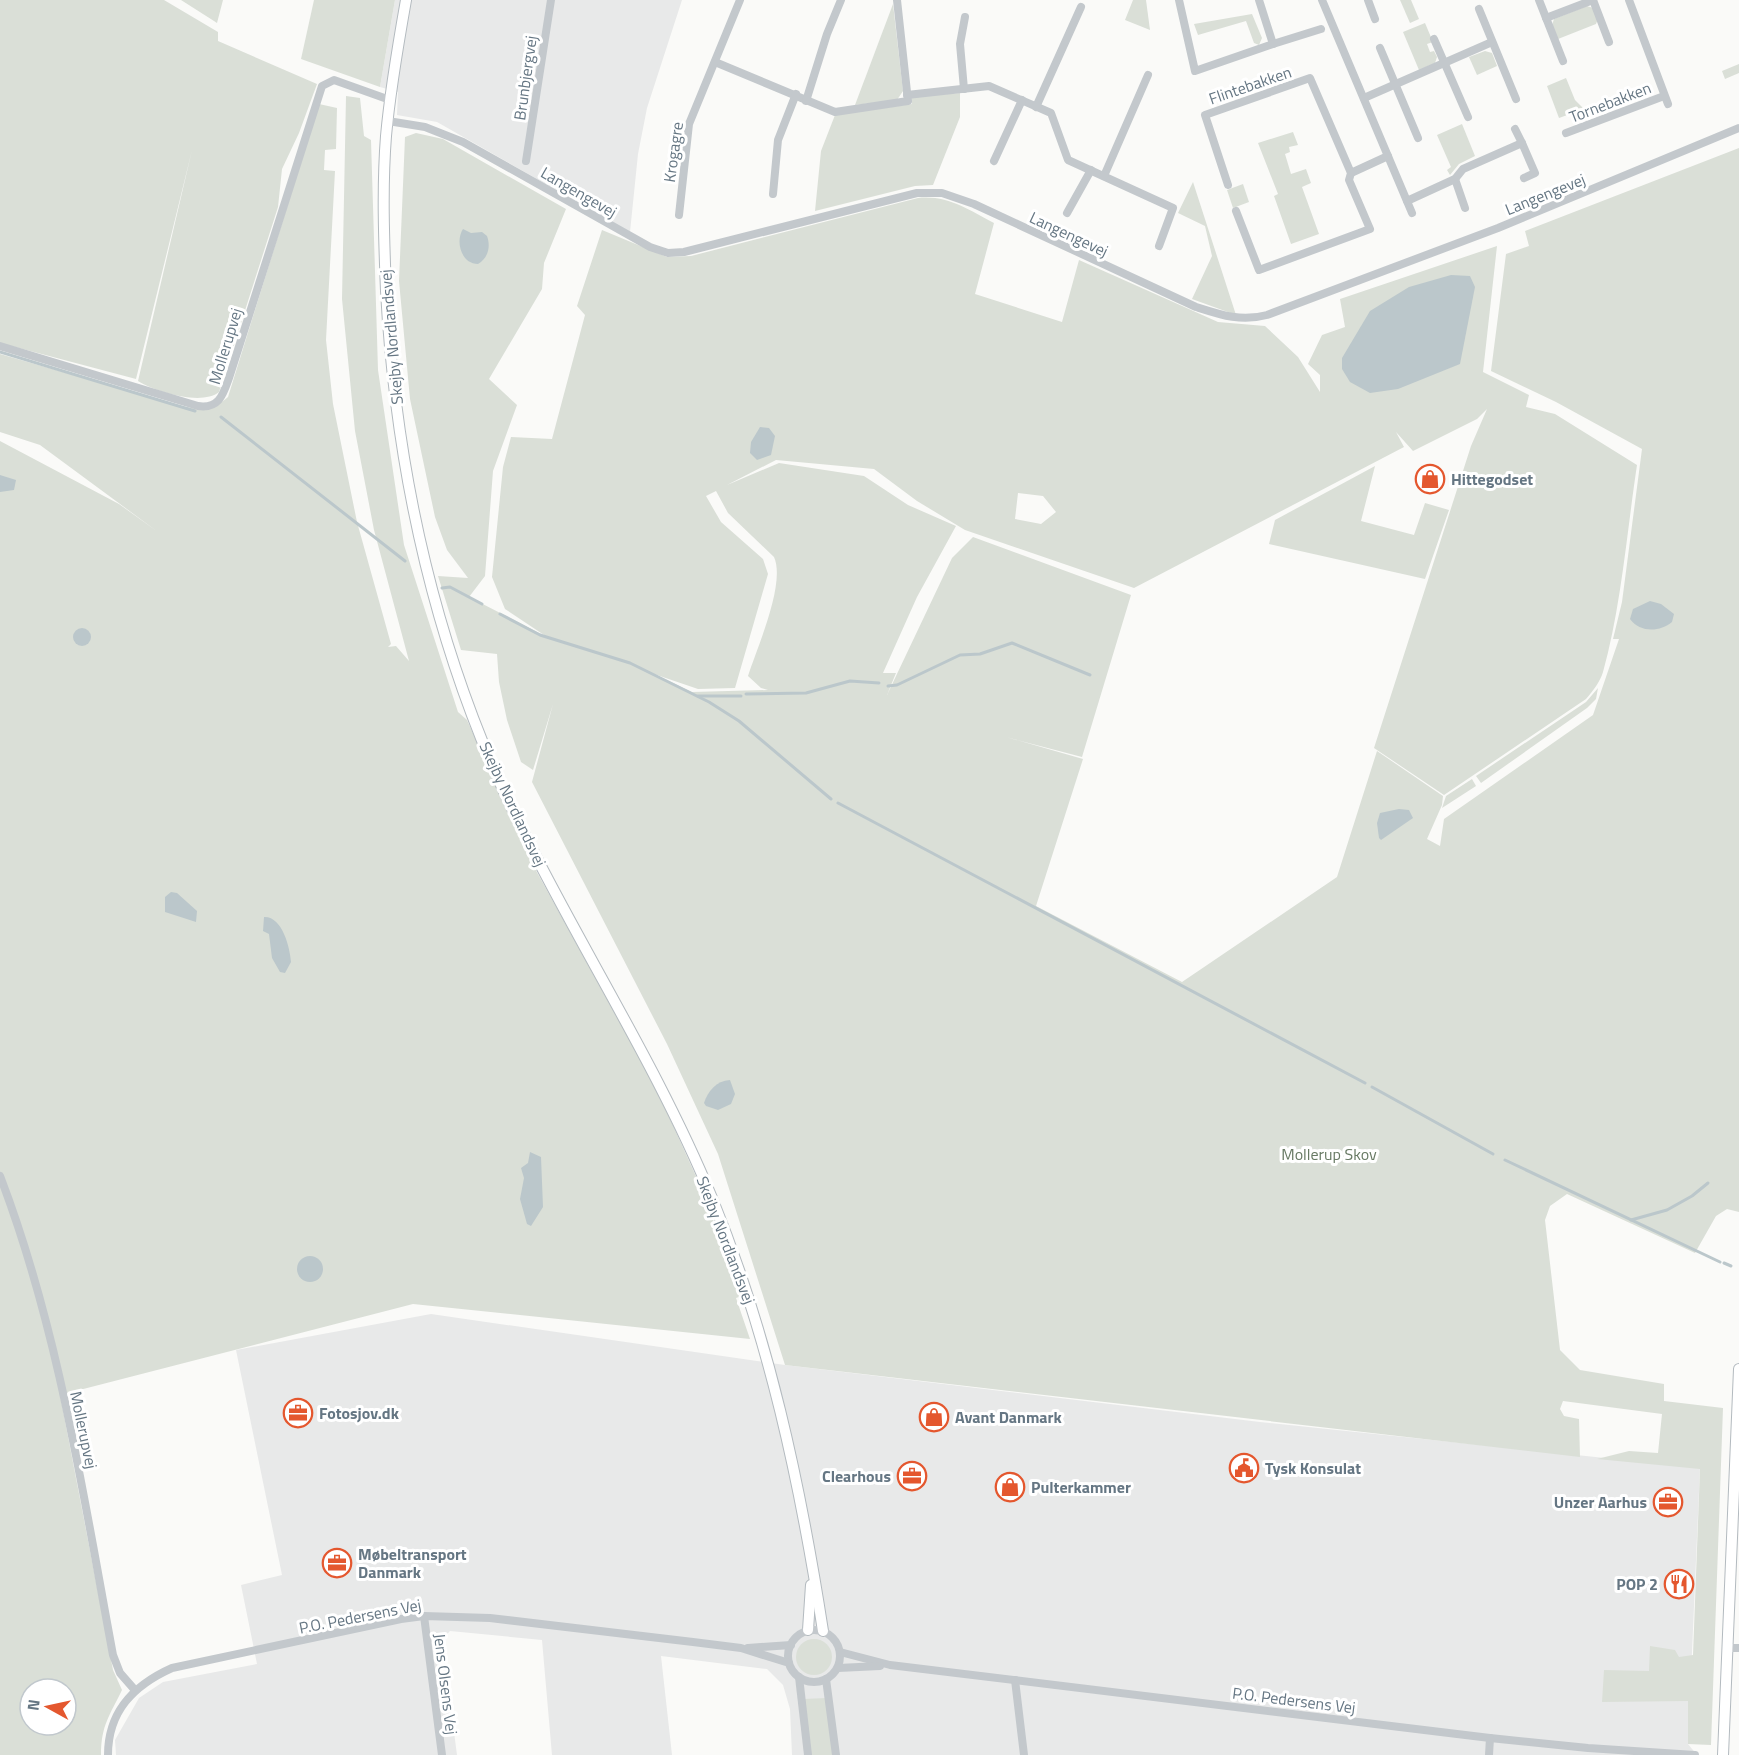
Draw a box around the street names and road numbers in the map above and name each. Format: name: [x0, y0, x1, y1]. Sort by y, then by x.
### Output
street label: Brunbjergvej: [507, 34, 543, 122]
street label: Flintebakken: [1205, 60, 1295, 110]
street label: Tornebakken: [1566, 75, 1654, 129]
street label: Krogagre: [657, 120, 689, 184]
street label: Langengevej: [536, 160, 622, 224]
street label: Langengevej: [1501, 167, 1589, 221]
street label: Langengevej: [1026, 205, 1112, 263]
street label: Skejby Nordlandsvej: [373, 268, 409, 406]
street label: Mollerupvej: [202, 305, 248, 387]
street label: Skejby Nordlandsvej: [474, 738, 552, 870]
street label: Skejby Nordlandsvej: [691, 1172, 761, 1308]
street label: Mollerupvej: [64, 1389, 104, 1471]
street label: P.O. Pedersens Vej: [297, 1592, 423, 1640]
street label: Jens Olsens Vej: [428, 1632, 464, 1736]
street label: P.O. Pedersens Vej: [1231, 1681, 1357, 1719]

